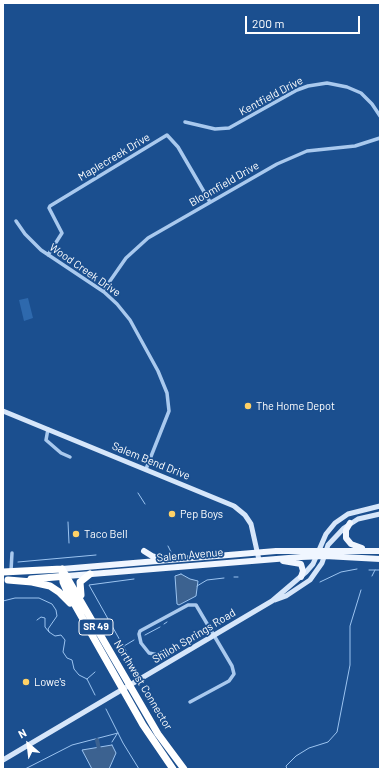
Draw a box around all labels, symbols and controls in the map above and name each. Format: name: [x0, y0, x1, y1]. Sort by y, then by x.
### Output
scale bar: [247, 8, 362, 34]
text: 200 m: [252, 16, 284, 30]
street label: Kentfield Drive: [237, 74, 305, 118]
street label: Maplecreek Drive: [76, 130, 152, 184]
street label: Bloomfield Drive: [187, 159, 261, 209]
street label: Wood Creek Drive: [47, 241, 123, 299]
place label: The Home Depot: [256, 399, 335, 413]
marker: The Home Depot: [243, 401, 253, 411]
street label: Salem Bend Drive: [110, 439, 192, 483]
place label: Pep Boys: [180, 507, 223, 521]
marker: Pep Boys: [167, 509, 177, 519]
place label: Taco Bell: [84, 527, 127, 541]
marker: Taco Bell: [71, 529, 81, 539]
street label: Salem Avenue: [156, 546, 224, 564]
street label: Shiloh Springs Road: [150, 606, 238, 666]
road number: SR 49: [79, 619, 113, 635]
street label: Northwest Connector: [111, 638, 175, 732]
place label: Lowe's: [34, 675, 66, 689]
marker: Lowe's: [21, 677, 31, 687]
north arrow: [8, 724, 48, 764]
text: N: [16, 726, 28, 740]

